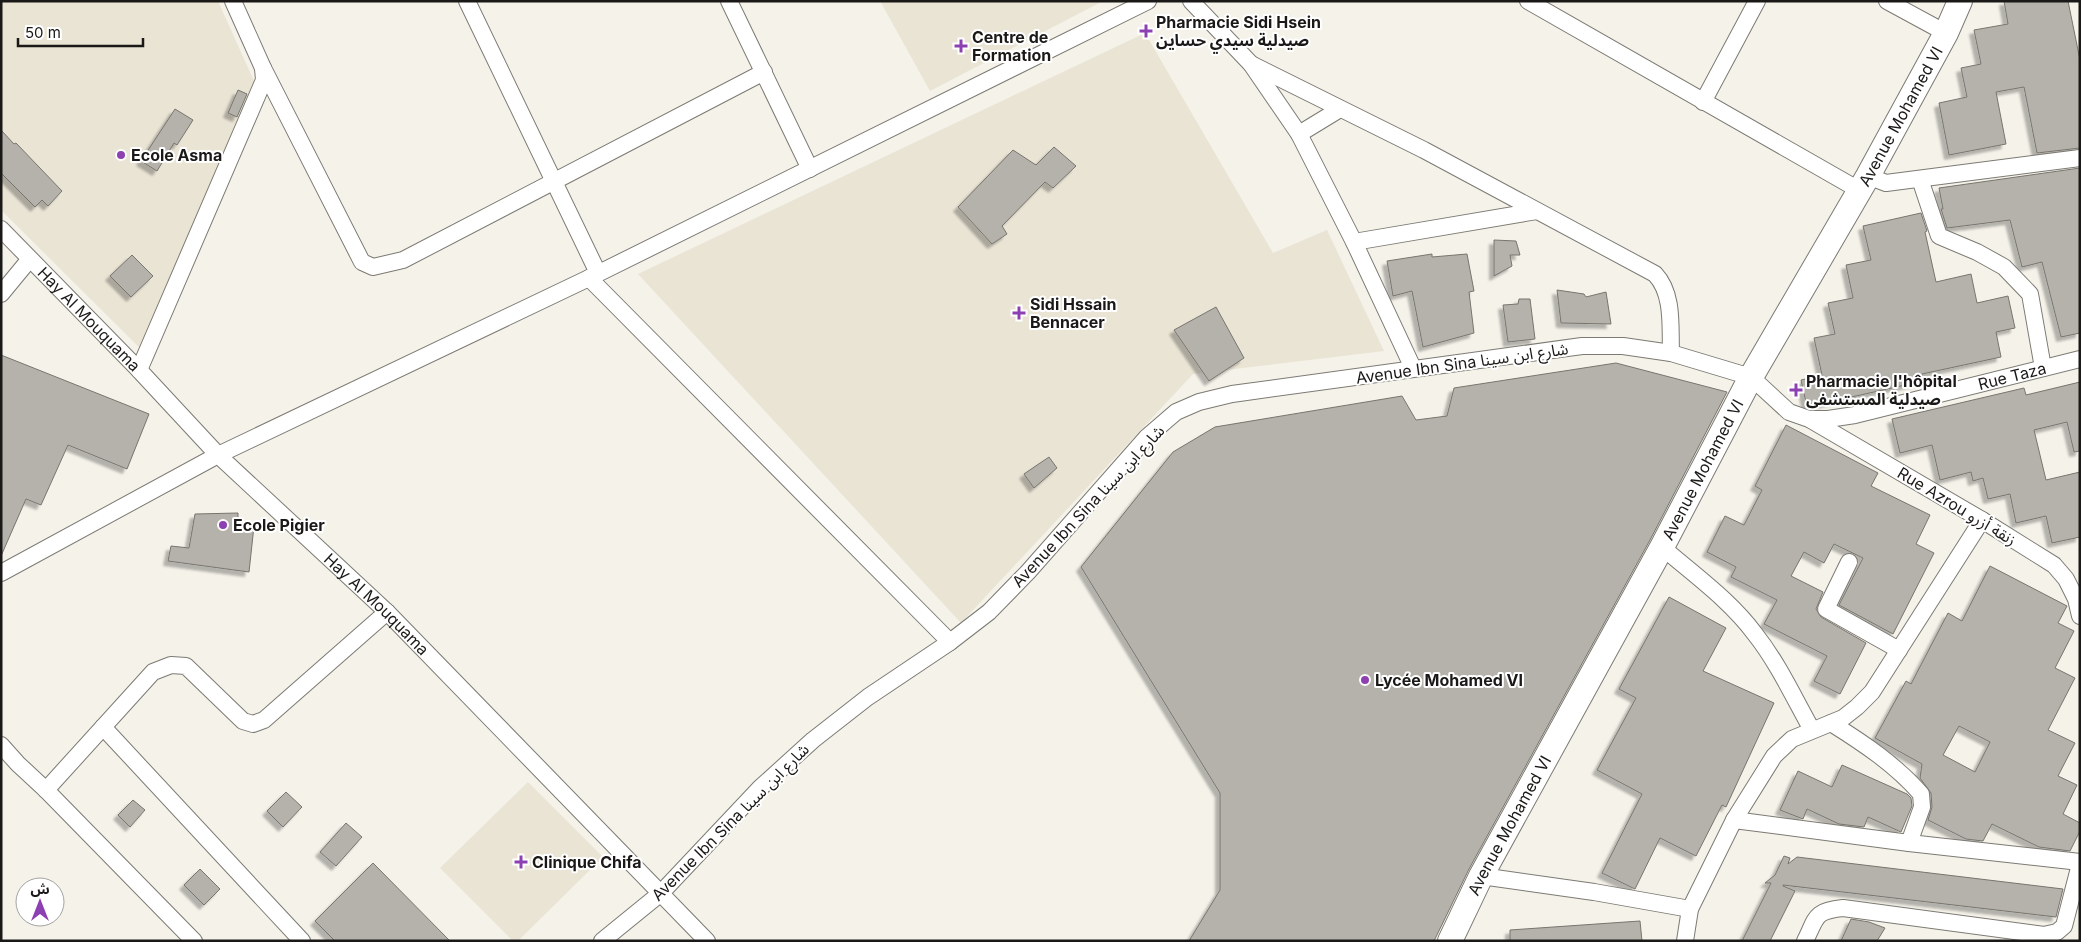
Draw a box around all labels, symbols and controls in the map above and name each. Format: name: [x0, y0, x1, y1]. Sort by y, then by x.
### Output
place label: Pharmacie Sidi Hsein صيدلية سيدي حساين: [1156, 12, 1321, 54]
scale bar: [18, 15, 142, 47]
text: 50 m: [25, 23, 61, 42]
marker: Pharmacie Sidi Hsein صيدلية سيدي حساين: [1140, 25, 1152, 37]
place label: Centre de Formation: [972, 27, 1051, 65]
marker: Centre de Formation: [954, 39, 968, 53]
street label: Avenue Mohamed VI: [1854, 43, 1947, 190]
place label: Ecole Asma: [131, 145, 222, 165]
marker: Ecole Asma: [115, 149, 127, 161]
street label: Hay Al Mouquama: [34, 263, 145, 375]
place label: Sidi Hssain Bennacer: [1030, 294, 1116, 332]
marker: Sidi Hssain Bennacer: [1012, 306, 1026, 320]
street label: Avenue Ibn Sina شارع ابن سينا: [1354, 338, 1570, 391]
street label: Rue Taza: [1976, 358, 2048, 394]
place label: Pharmacie l'hôpital صيدلية المستشفى: [1806, 371, 1957, 409]
marker: Pharmacie l'hôpital صيدلية المستشفى: [1790, 384, 1802, 396]
street label: Avenue Mohamed VI: [1657, 396, 1748, 543]
street label: Avenue Ibn Sina شارع ابن سينا: [1008, 421, 1171, 593]
street label: Rue Azrou زنقة أزرو: [1894, 463, 2020, 549]
place label: Ecole Pigier: [233, 515, 325, 535]
marker: Ecole Pigier: [217, 519, 229, 531]
street label: Hay Al Mouquama: [320, 549, 433, 659]
place label: Lycée Mohamed VI: [1375, 670, 1523, 690]
marker: Lycée Mohamed VI: [1359, 674, 1371, 686]
street label: Avenue Ibn Sina شارع ابن سينا: [647, 739, 815, 907]
street label: Avenue Mohamed VI: [1463, 752, 1555, 898]
place label: Clinique Chifa: [532, 852, 642, 872]
marker: Clinique Chifa: [514, 855, 528, 869]
north arrow: [15, 877, 65, 927]
text: ش: [30, 880, 50, 897]

